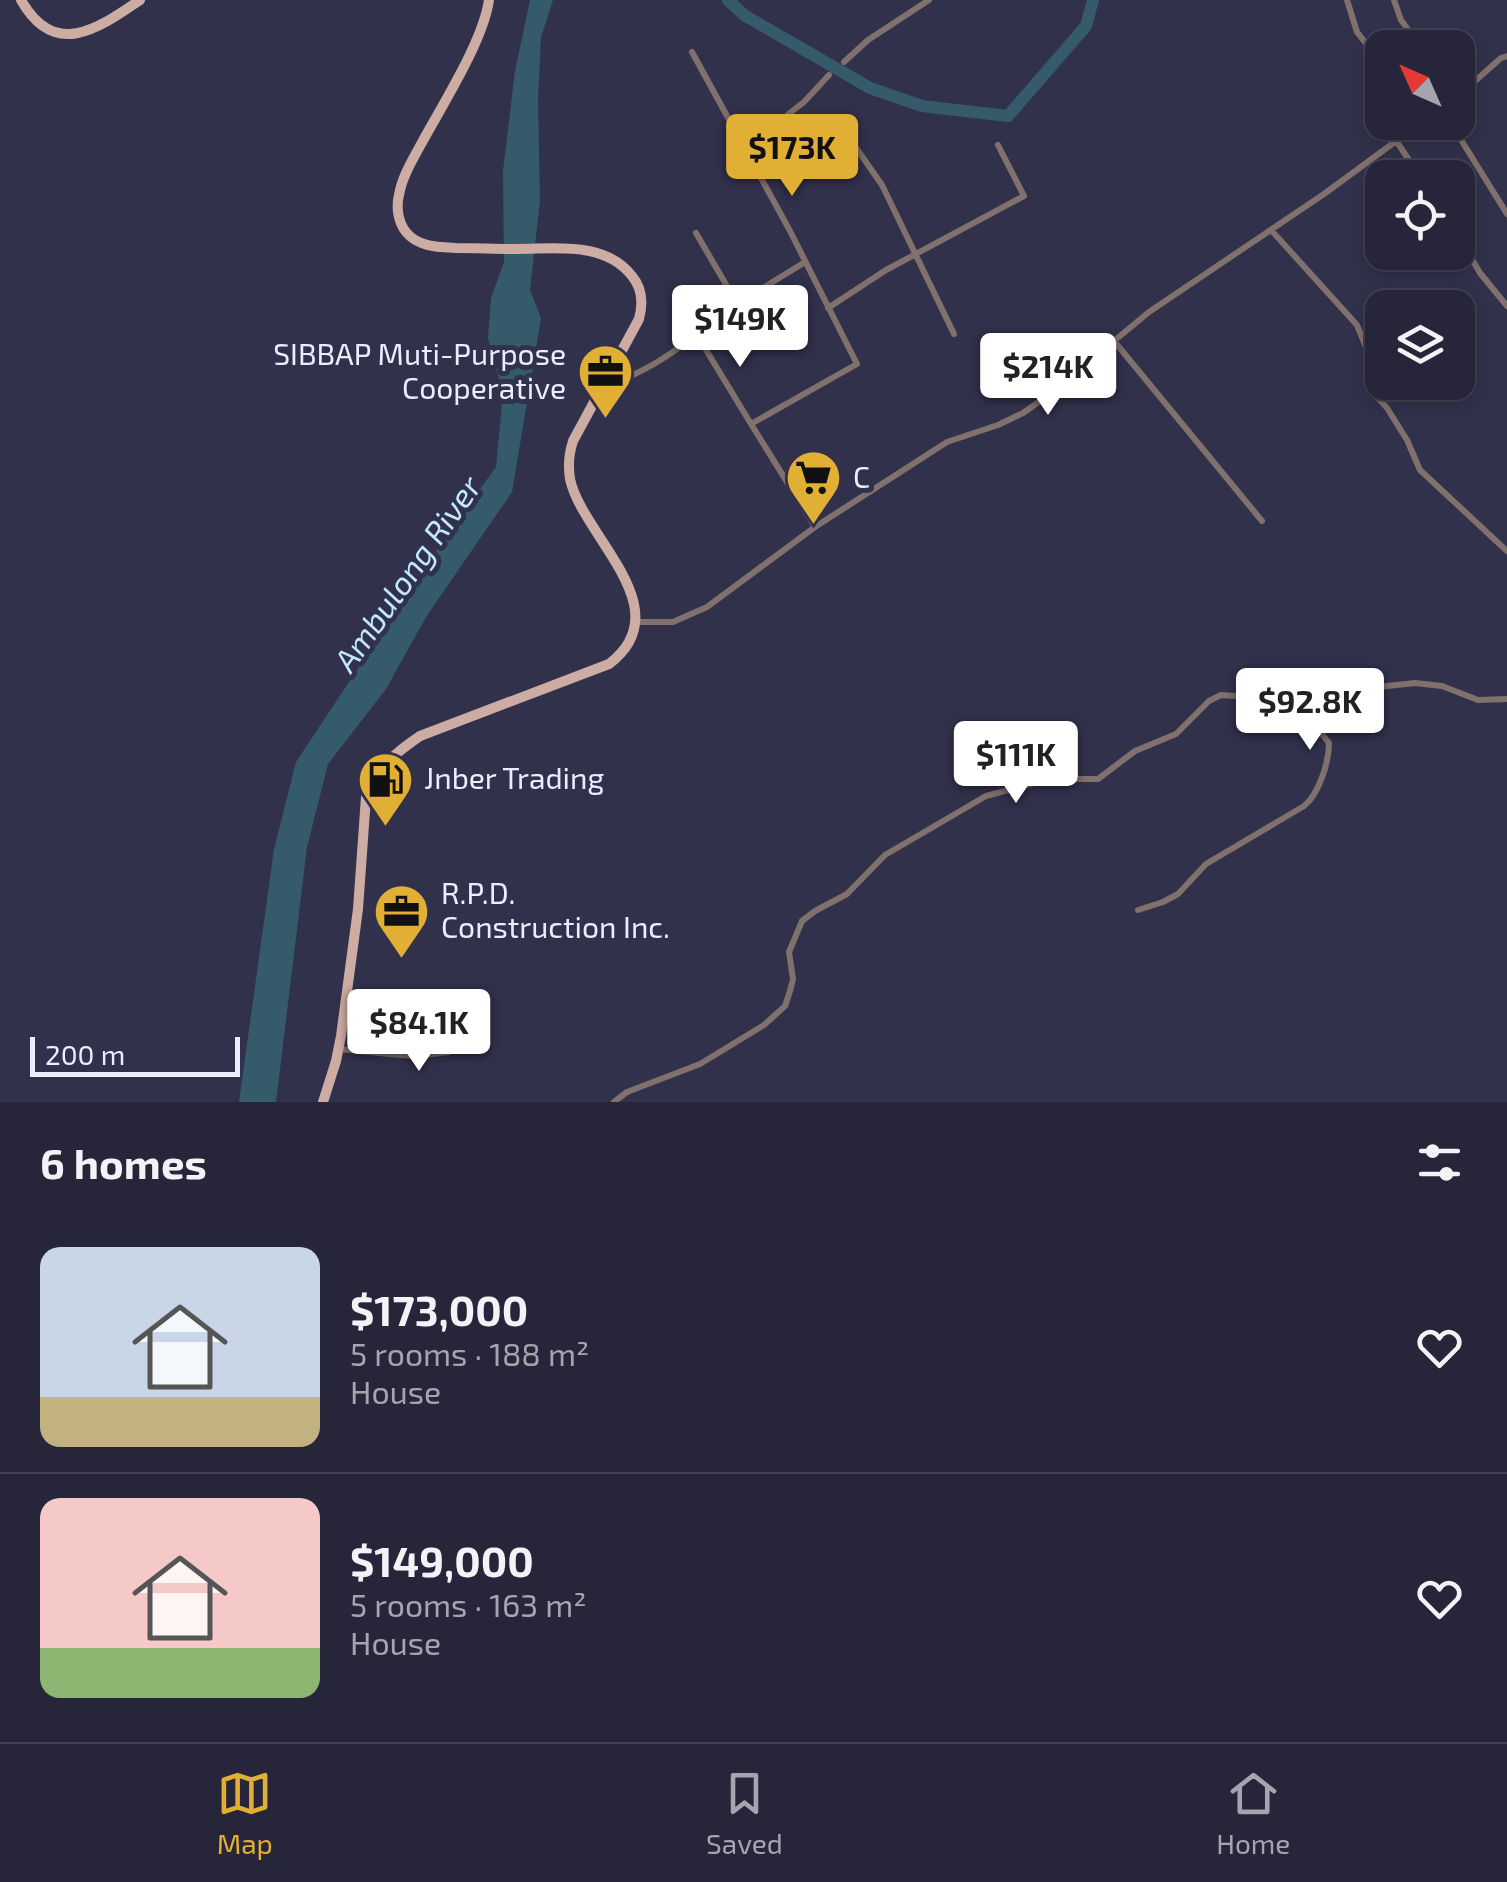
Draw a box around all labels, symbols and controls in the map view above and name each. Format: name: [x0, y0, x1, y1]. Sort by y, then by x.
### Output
north arrow: [1365, 30, 1475, 140]
map controls: [1365, 30, 1475, 400]
pin: $173K: [722, 114, 862, 199]
text: $173K: [748, 127, 836, 165]
button: locate: [1365, 160, 1475, 270]
pin: $149K: [670, 285, 810, 370]
button: layers: [1365, 290, 1475, 400]
text: $149K: [694, 298, 786, 336]
pin: $214K: [978, 333, 1118, 418]
place label: SIBBAP Muti-Purpose Cooperative: [273, 335, 566, 405]
office icon: SIBBAP Muti-Purpose Cooperative: [575, 342, 635, 421]
text: $214K: [1002, 346, 1094, 384]
supermarket icon: C: [784, 448, 844, 527]
place label: C: [853, 458, 870, 494]
water label: Ambulong River: [324, 467, 489, 679]
pin: $92.8K: [1229, 668, 1391, 753]
text: $92.8K: [1258, 681, 1362, 719]
pin: $111K: [946, 721, 1086, 806]
text: $111K: [976, 734, 1056, 772]
fuel station icon: Jnber Trading: [355, 749, 415, 828]
place label: Jnber Trading: [424, 759, 604, 795]
place label: R.P.D. Construction Inc.: [441, 874, 670, 944]
office icon: R.P.D. Construction Inc.: [372, 881, 432, 960]
pin: $84.1K: [338, 989, 500, 1074]
text: $84.1K: [369, 1002, 469, 1040]
scale bar: [30, 1032, 240, 1076]
text: 200 m: [45, 1037, 125, 1071]
icon: filters: [1412, 1135, 1467, 1190]
text: 6 homes: [40, 1137, 207, 1187]
text: $173,000: [350, 1284, 528, 1334]
icon: home: [120, 1287, 240, 1407]
icon: heart: [1412, 1320, 1467, 1375]
text: 5 rooms · 188 m²: [350, 1334, 589, 1372]
text: House: [350, 1372, 441, 1410]
text: $149,000: [350, 1535, 534, 1585]
icon: home: [120, 1538, 240, 1658]
icon: heart: [1412, 1571, 1467, 1626]
text: 5 rooms · 163 m²: [350, 1585, 586, 1623]
text: House: [350, 1623, 441, 1661]
tab: Map: [217, 1766, 273, 1860]
tab: Saved: [706, 1766, 783, 1860]
tab: Home: [1216, 1766, 1290, 1860]

